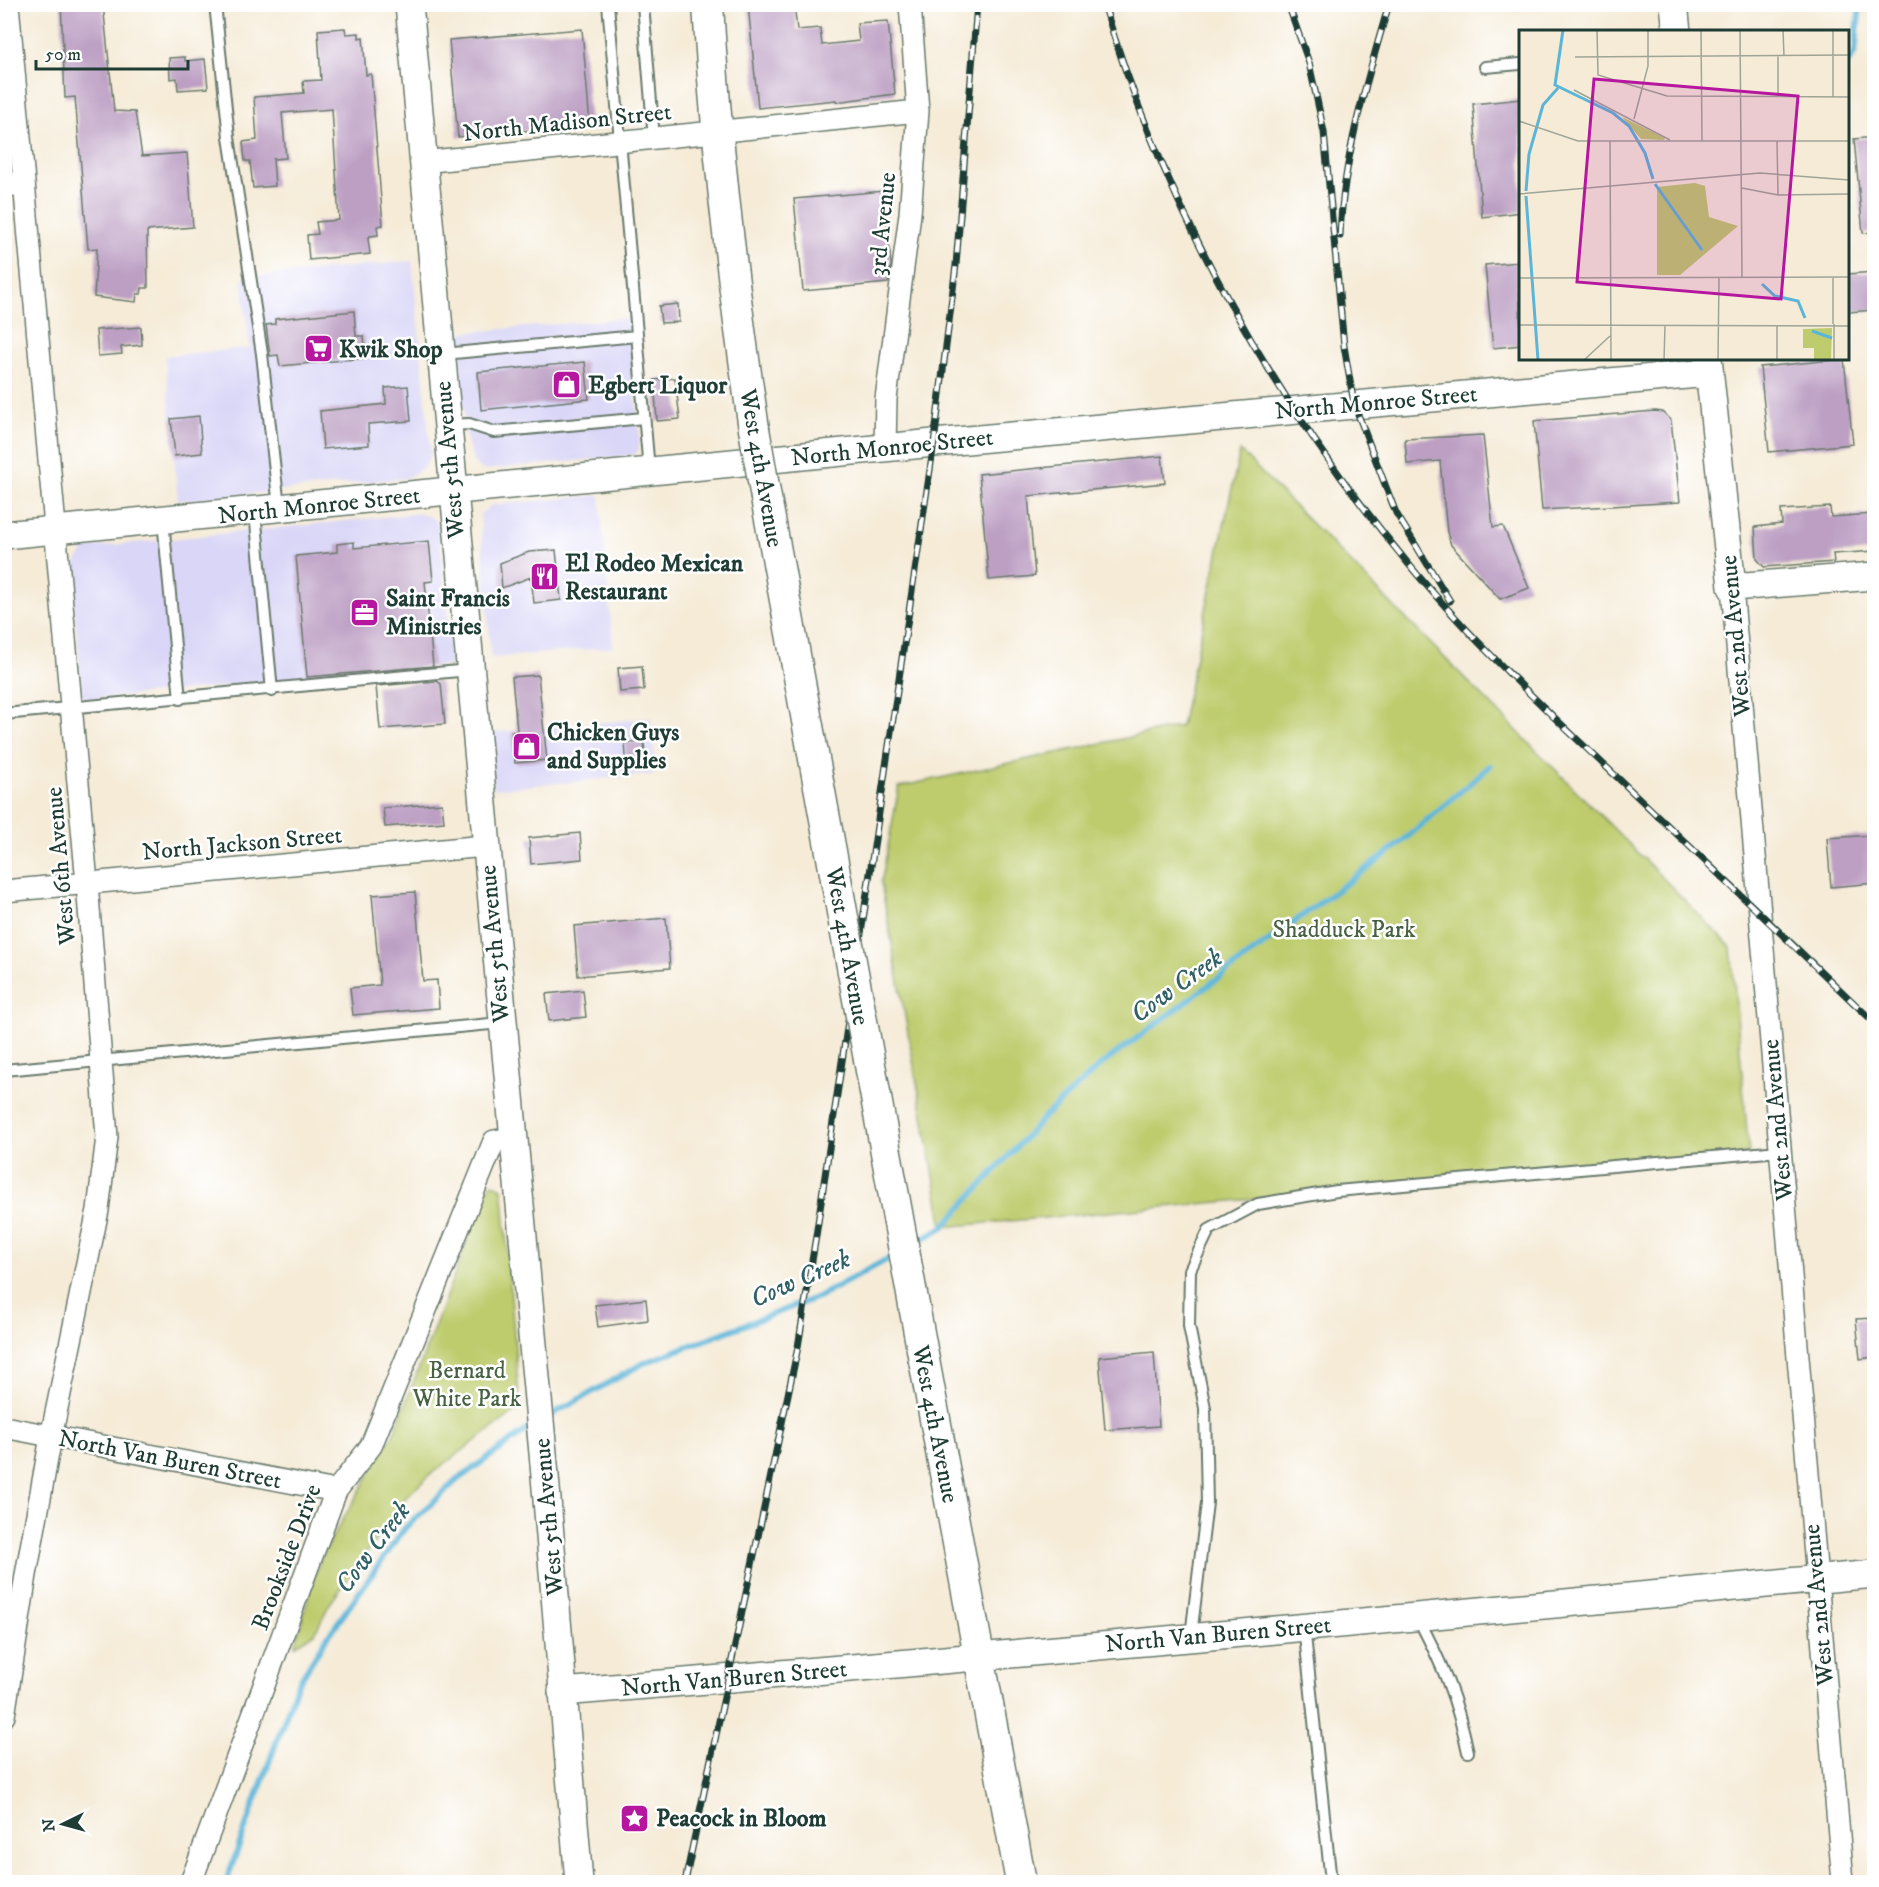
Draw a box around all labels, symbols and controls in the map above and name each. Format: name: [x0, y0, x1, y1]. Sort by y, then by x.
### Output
inset map: [1519, 30, 1849, 360]
scale bar: [36, 33, 188, 71]
text: 50 m: [45, 44, 81, 66]
street label: North Madison Street: [461, 97, 673, 149]
street label: 3rd Avenue: [863, 171, 903, 277]
supermarket icon: Kwik Shop: [302, 333, 334, 365]
place label: Kwik Shop: [339, 335, 443, 365]
shop icon: Egbert Liquor: [551, 369, 583, 401]
place label: Egbert Liquor: [588, 371, 728, 401]
street label: North Monroe Street: [1273, 379, 1479, 427]
street label: West 5th Avenue: [428, 380, 472, 541]
street label: West 4th Avenue: [732, 386, 790, 550]
street label: North Monroe Street: [789, 422, 995, 474]
street label: North Monroe Street: [216, 480, 422, 532]
place label: El Rodeo Mexican Restaurant: [565, 549, 744, 607]
street label: West 2nd Avenue: [1714, 554, 1758, 719]
restaurant icon: El Rodeo Mexican Restaurant: [528, 561, 560, 593]
place label: Saint Francis Ministries: [386, 584, 510, 642]
office icon: Saint Francis Ministries: [349, 596, 381, 628]
place label: Chicken Guys and Supplies: [547, 718, 679, 776]
shop icon: Chicken Guys and Supplies: [510, 730, 542, 762]
street label: West 6th Avenue: [39, 785, 83, 947]
street label: North Jackson Street: [141, 820, 344, 868]
street label: West 5th Avenue: [473, 864, 517, 1025]
street label: West 4th Avenue: [818, 864, 876, 1028]
park label: Shadduck Park: [1272, 915, 1416, 945]
water label: Cow Creek: [1124, 942, 1230, 1031]
street label: West 2nd Avenue: [1756, 1038, 1800, 1203]
water label: Cow Creek: [745, 1243, 856, 1316]
street label: West 4th Avenue: [905, 1342, 965, 1506]
park label: Bernard White Park: [412, 1356, 522, 1414]
street label: North Van Buren Street: [56, 1424, 284, 1496]
street label: West 5th Avenue: [527, 1437, 571, 1598]
street label: Brookside Drive: [245, 1480, 329, 1635]
water label: Cow Creek: [328, 1495, 418, 1600]
street label: West 2nd Avenue: [1797, 1523, 1841, 1688]
street label: North Van Buren Street: [1104, 1610, 1333, 1660]
street label: North Van Buren Street: [620, 1654, 849, 1704]
north arrow: [33, 1794, 93, 1854]
place icon: Peacock in Bloom: [619, 1802, 651, 1834]
place label: Peacock in Bloom: [656, 1804, 827, 1834]
text: N: [39, 1818, 60, 1833]

